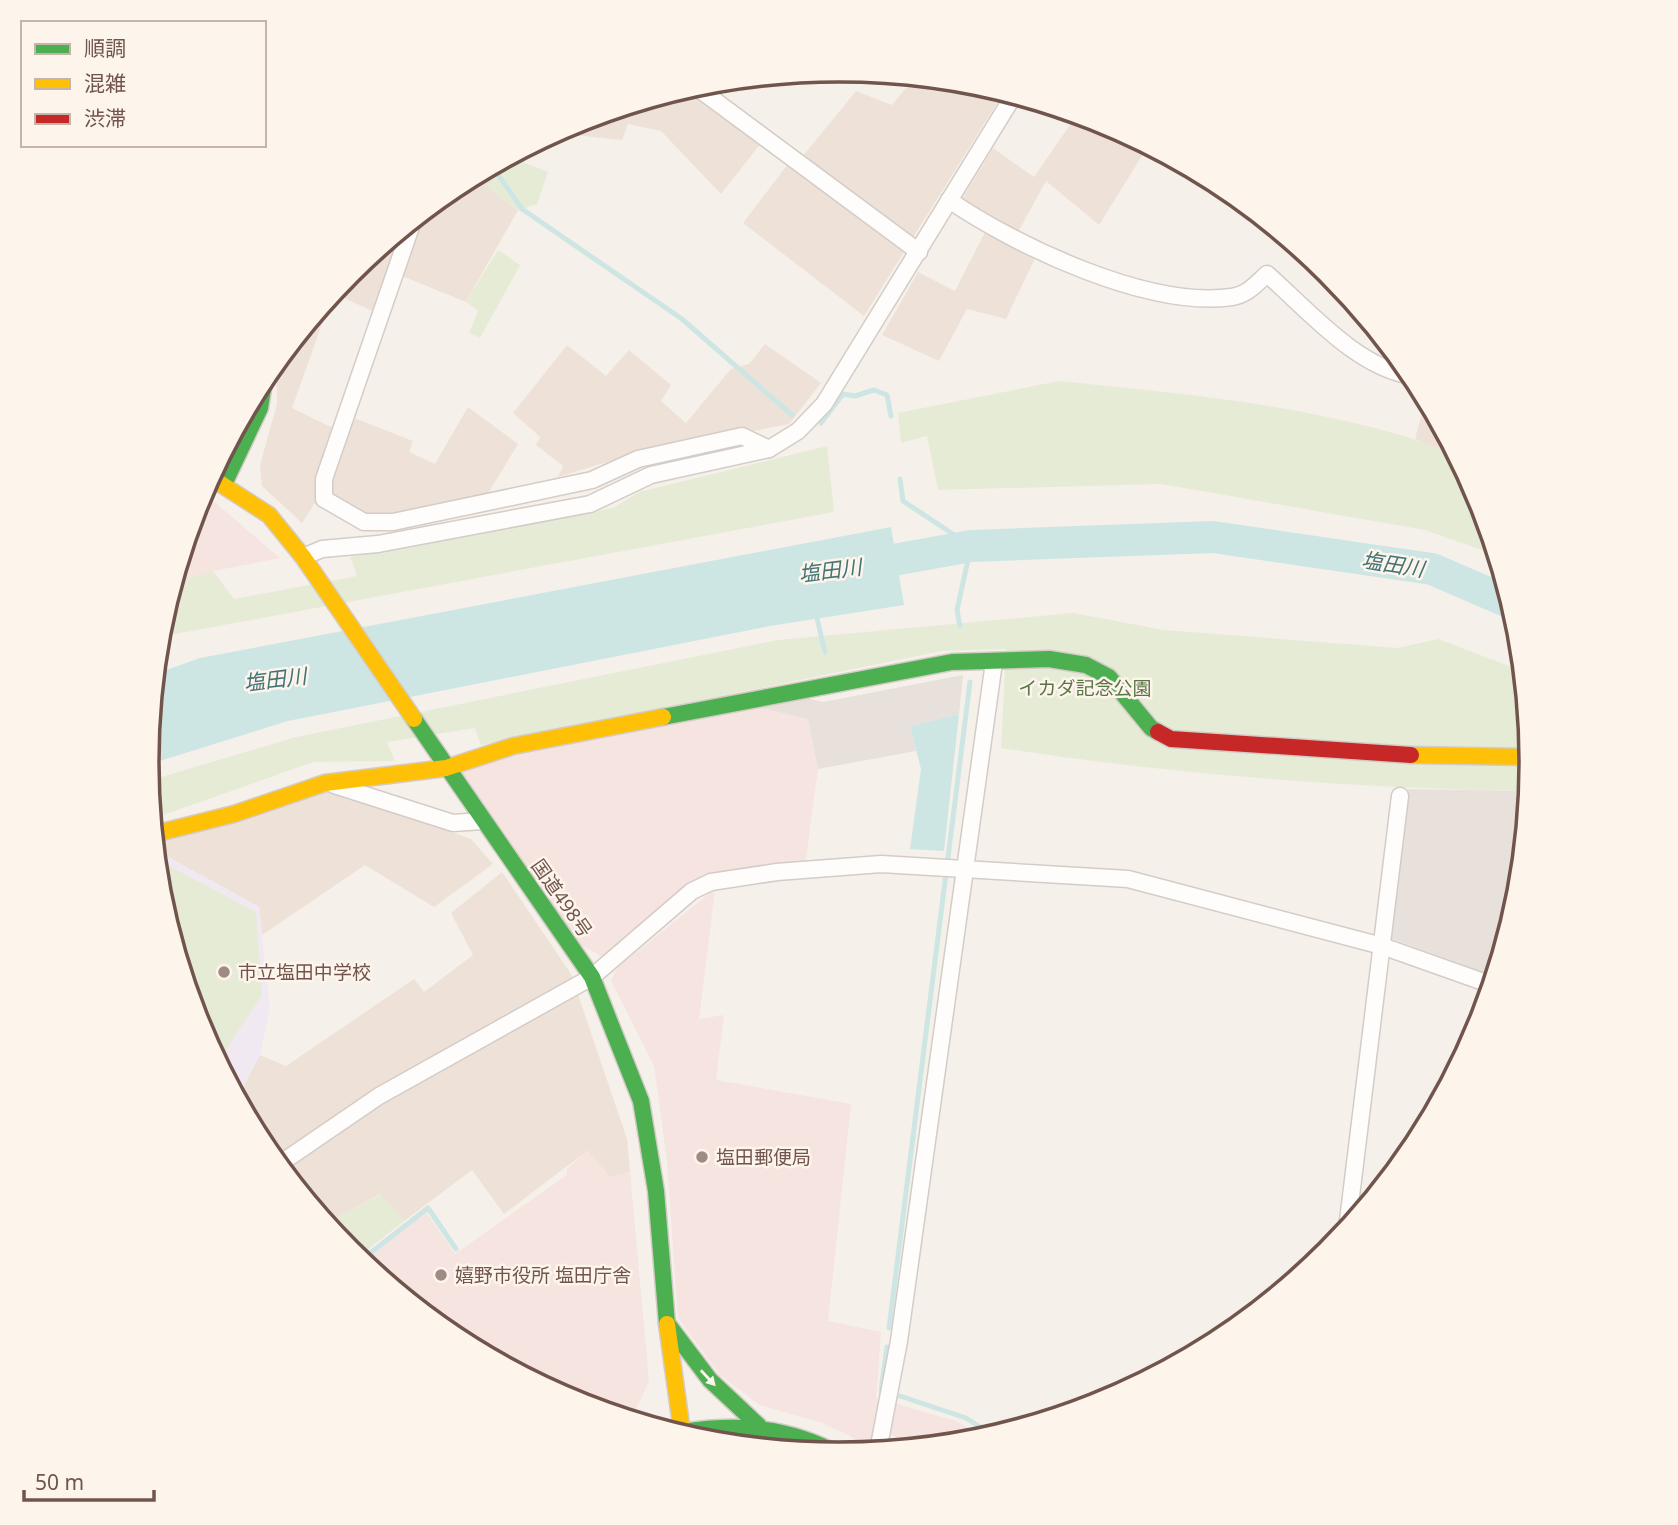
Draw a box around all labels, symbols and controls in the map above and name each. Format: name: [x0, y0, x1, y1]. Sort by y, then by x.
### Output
legend: [21, 21, 266, 147]
text: 順調: [84, 34, 126, 62]
text: 混雑: [84, 69, 126, 97]
text: 渋滞: [84, 104, 126, 132]
water label: 塩田川: [1360, 545, 1428, 583]
water label: 塩田川: [797, 552, 865, 588]
water label: 塩田川: [242, 661, 310, 697]
park label: イカダ記念公園: [1018, 675, 1152, 701]
street label: 国道498号: [526, 854, 598, 942]
place label: 市立塩田中学校: [238, 959, 371, 985]
marker: 市立塩田中学校: [216, 964, 232, 980]
place label: 塩田郵便局: [716, 1144, 811, 1170]
marker: 塩田郵便局: [694, 1149, 710, 1165]
place label: 嬉野市役所 塩田庁舎: [455, 1262, 631, 1288]
marker: 嬉野市役所 塩田庁舎: [433, 1267, 449, 1283]
one-way arrow: [699, 1369, 715, 1386]
scale bar: [24, 1458, 154, 1502]
text: 50 m: [35, 1468, 84, 1496]

